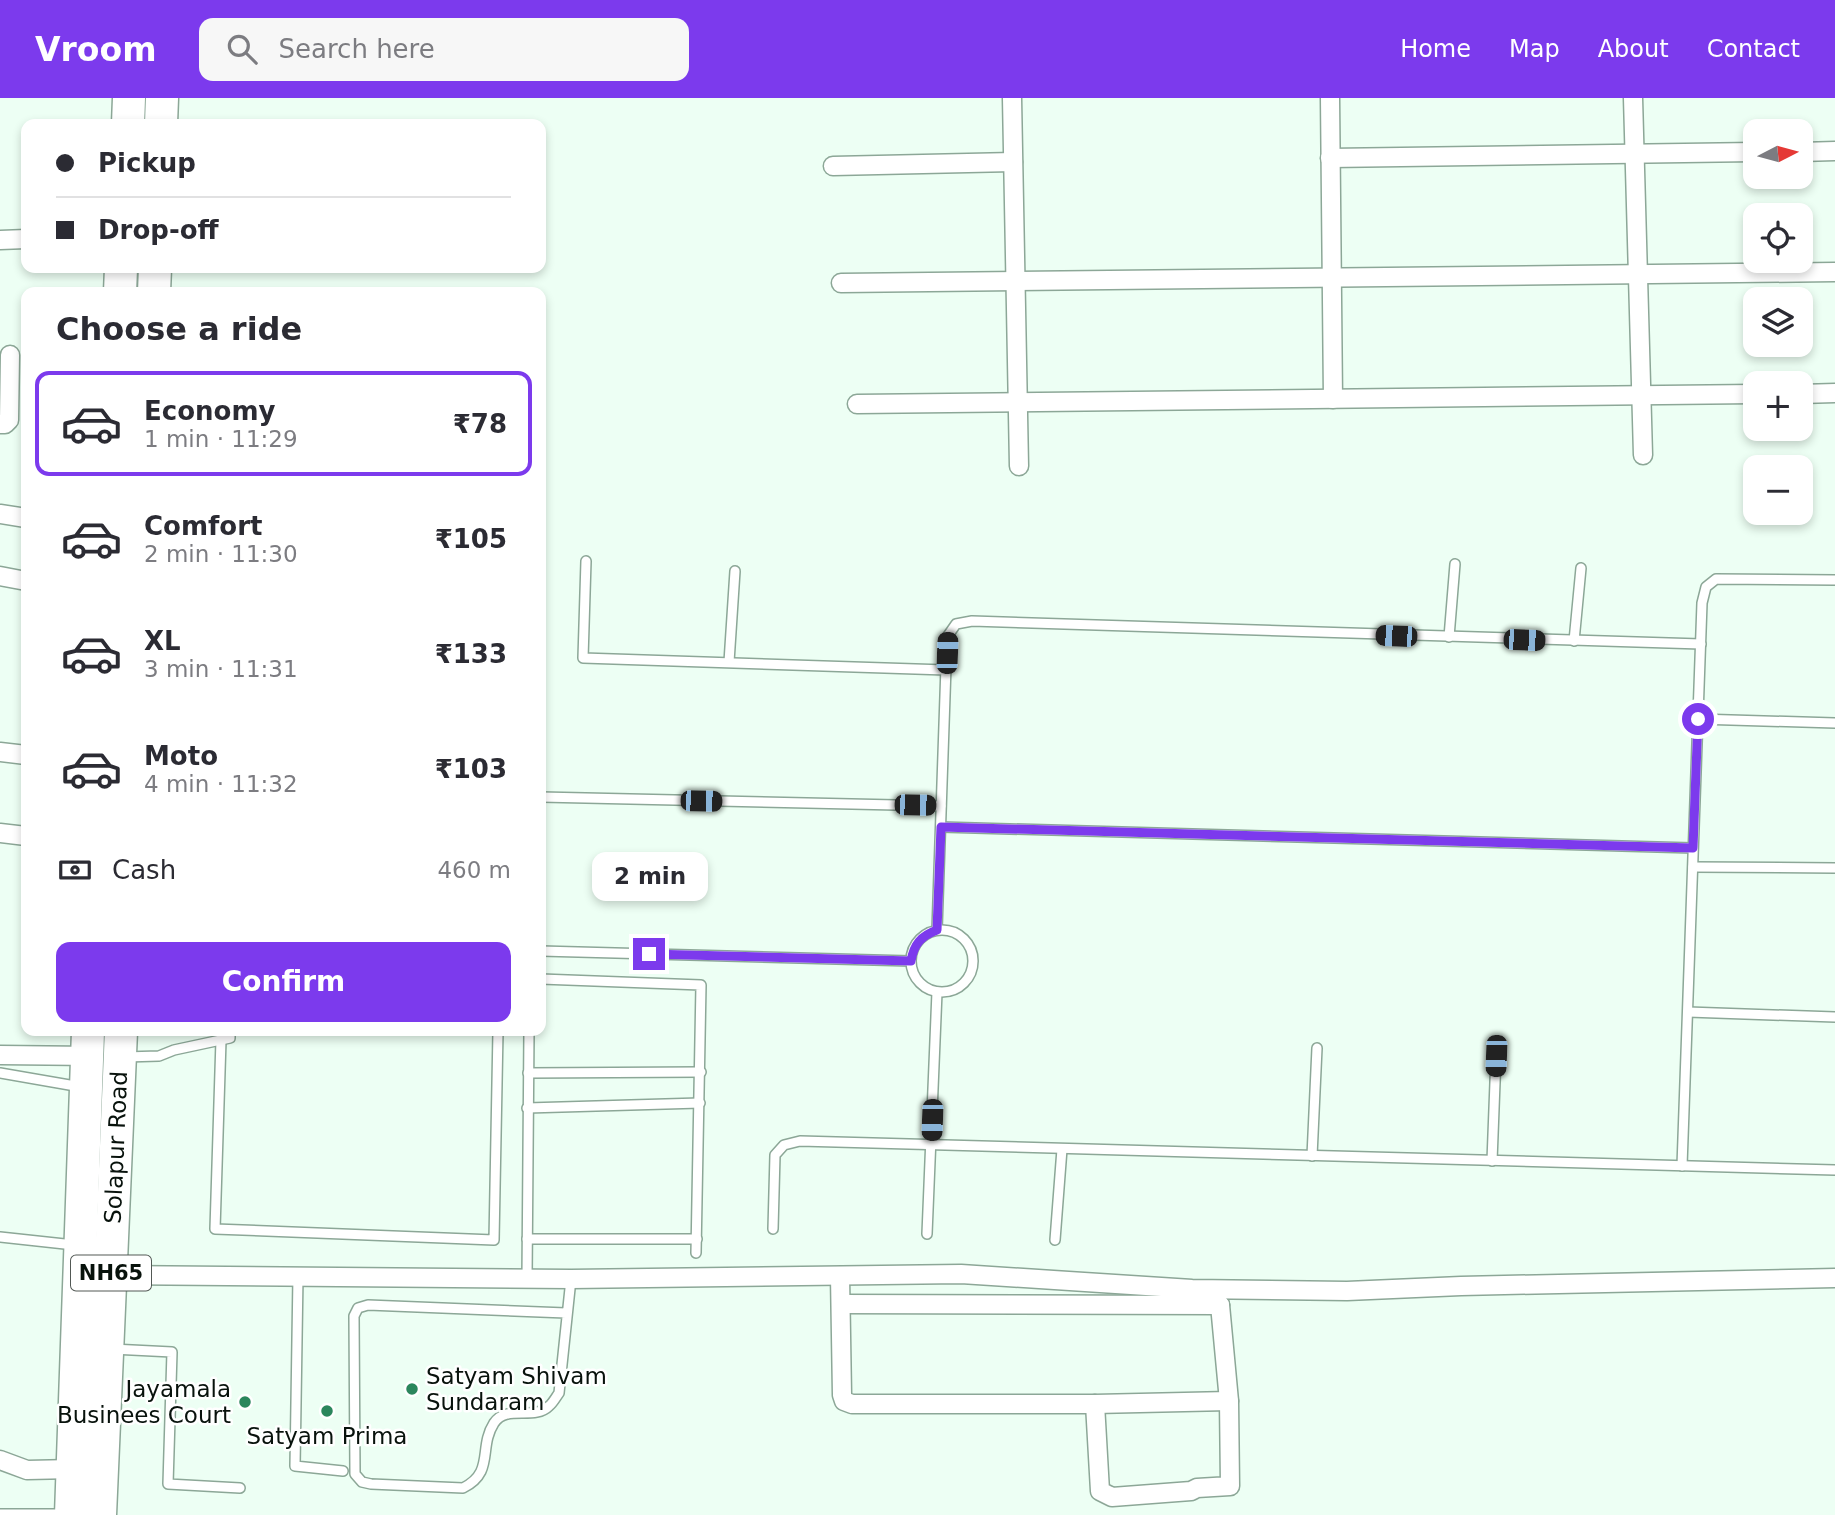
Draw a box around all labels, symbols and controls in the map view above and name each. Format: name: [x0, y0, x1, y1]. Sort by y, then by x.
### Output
search box: [199, 18, 689, 81]
text: Vroom: [35, 30, 157, 69]
icon: search: [223, 30, 261, 68]
text: Search here: [279, 34, 435, 64]
text: Home: [1400, 35, 1471, 63]
text: Map: [1509, 35, 1560, 63]
text: About: [1598, 35, 1669, 63]
text: Contact: [1707, 35, 1800, 63]
north arrow: [1743, 119, 1813, 189]
map controls: [1743, 119, 1813, 525]
text: Pickup: [98, 148, 196, 178]
button: locate: [1743, 203, 1813, 273]
text: Drop-off: [98, 215, 219, 245]
button: layers: [1743, 287, 1813, 357]
text: Choose a ride: [56, 310, 302, 348]
button: +: [1743, 371, 1813, 441]
icon: car: [60, 392, 123, 455]
text: Economy: [144, 396, 275, 426]
text: ₹78: [453, 409, 507, 439]
text: 1 min · 11:29: [144, 426, 298, 452]
button: −: [1743, 455, 1813, 525]
icon: car: [60, 507, 123, 570]
text: Comfort: [144, 511, 262, 541]
text: ₹105: [435, 524, 507, 554]
text: 2 min · 11:30: [144, 541, 298, 567]
icon: car: [60, 622, 123, 685]
car: [1375, 625, 1418, 647]
text: XL: [144, 626, 181, 656]
car: [1503, 629, 1546, 651]
car: [936, 632, 959, 674]
text: ₹133: [435, 639, 507, 669]
text: 3 min · 11:31: [144, 656, 298, 682]
route start: [1682, 703, 1714, 735]
icon: car: [60, 737, 123, 800]
text: Moto: [144, 741, 218, 771]
text: ₹103: [435, 754, 507, 784]
text: 4 min · 11:32: [144, 771, 298, 797]
car: [680, 790, 723, 812]
car: [894, 794, 937, 816]
icon: cash: [56, 851, 94, 889]
callout: 2 min: [591, 852, 707, 902]
text: Cash: [112, 855, 176, 885]
text: 460 m: [437, 857, 511, 883]
text: 2 min: [614, 863, 686, 889]
route end: [633, 938, 665, 970]
button: Confirm: [56, 942, 511, 1022]
car: [1485, 1035, 1508, 1077]
street label: Solapur Road: [100, 1070, 132, 1224]
car: [921, 1099, 944, 1141]
road number: NH65: [71, 1256, 151, 1290]
place label: Satyam Shivam Sundaram: [426, 1363, 607, 1415]
place label: Jayamala Businees Court: [57, 1376, 231, 1428]
marker: Satyam Shivam Sundaram: [404, 1381, 420, 1397]
marker: Jayamala Businees Court: [237, 1394, 253, 1410]
marker: Satyam Prima: [319, 1403, 335, 1419]
place label: Satyam Prima: [247, 1423, 407, 1449]

